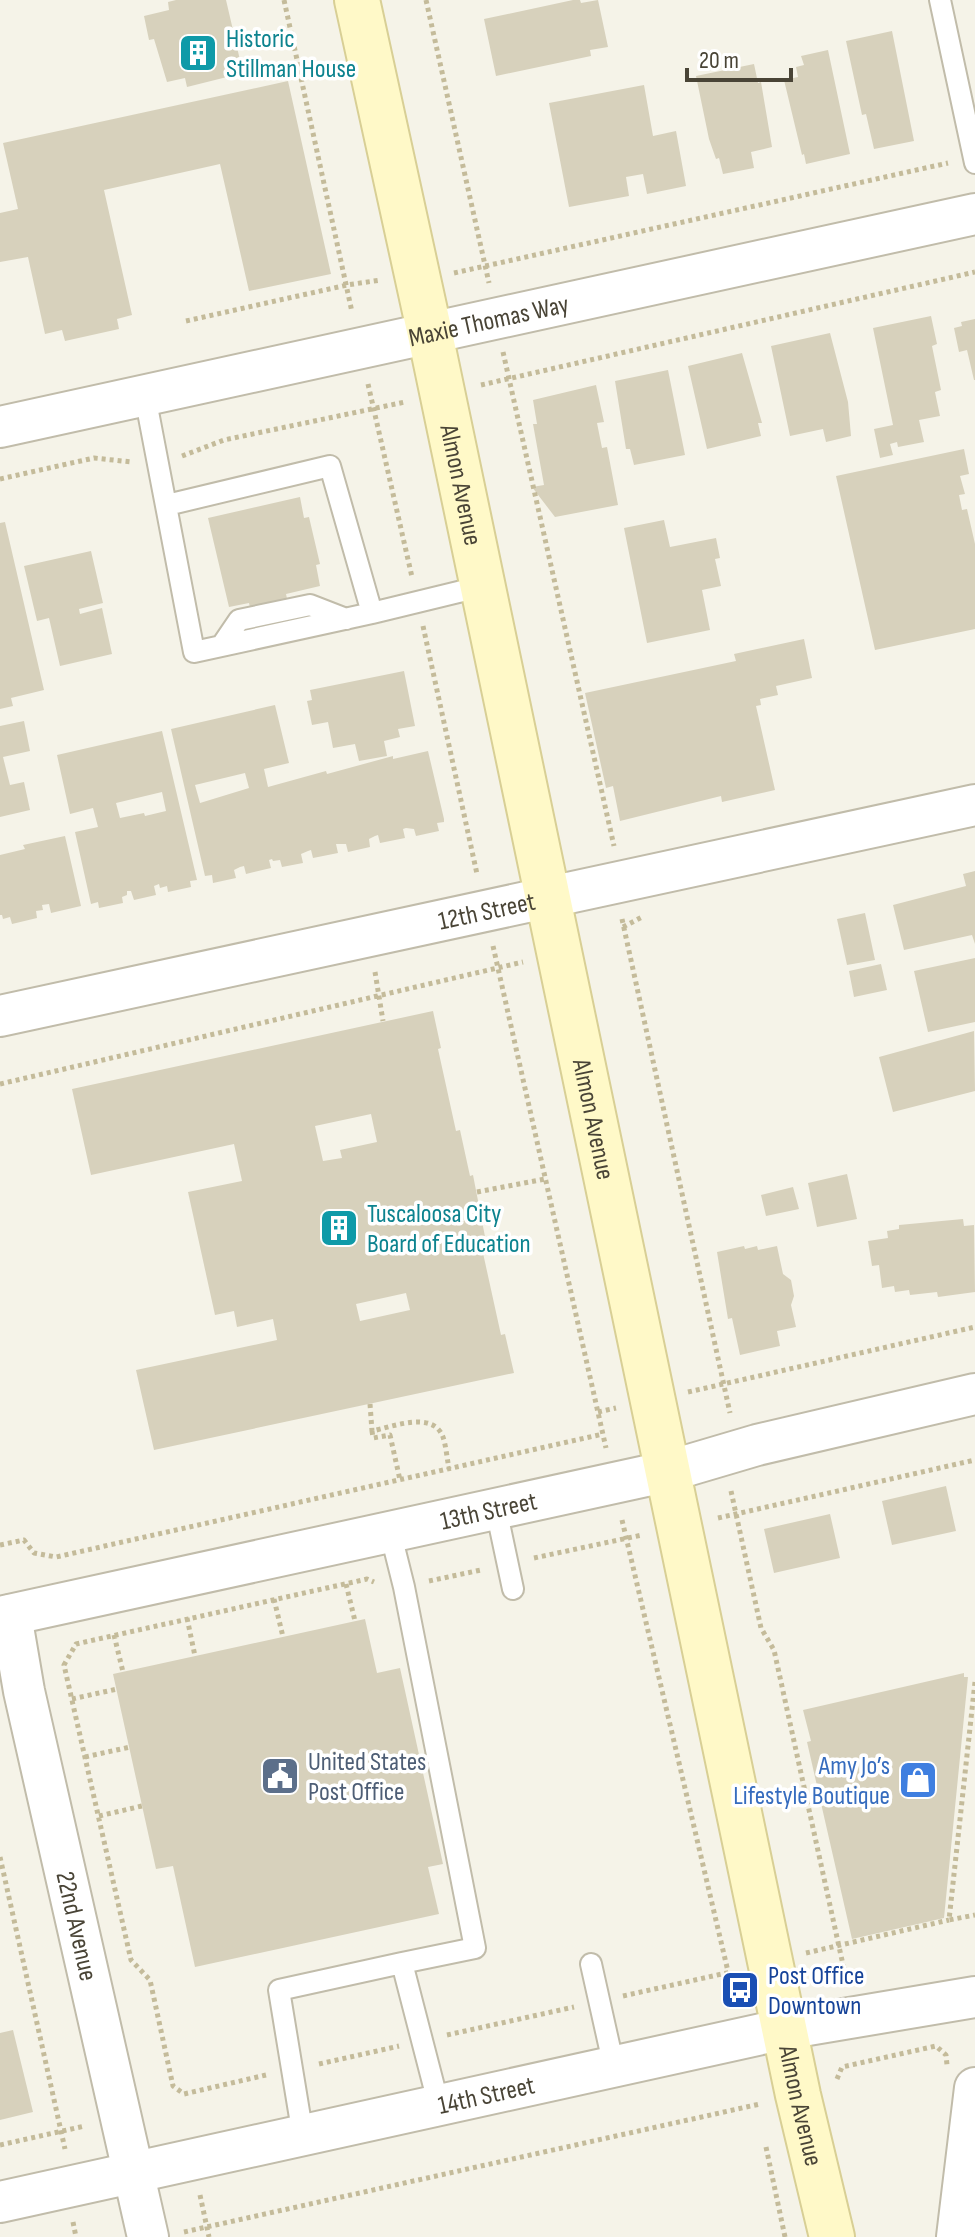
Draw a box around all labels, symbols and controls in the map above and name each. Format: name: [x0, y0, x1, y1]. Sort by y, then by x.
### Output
place label: Historic Stillman House: [226, 24, 356, 85]
building icon: Historic Stillman House: [177, 32, 219, 74]
scale bar: [687, 32, 791, 82]
text: 20 m: [699, 46, 739, 75]
street label: Maxie Thomas Way: [406, 289, 572, 354]
street label: Almon Avenue: [432, 421, 488, 548]
street label: 12th Street: [436, 887, 538, 938]
street label: Almon Avenue: [565, 1055, 620, 1183]
place label: Tuscaloosa City Board of Education: [367, 1199, 531, 1260]
building icon: Tuscaloosa City Board of Education: [318, 1207, 360, 1249]
street label: 13th Street: [438, 1486, 540, 1537]
place label: United States Post Office: [308, 1747, 426, 1808]
place label: Amy Jo’s Lifestyle Boutique: [733, 1751, 890, 1812]
public building icon: United States Post Office: [259, 1755, 301, 1797]
shop icon: Amy Jo’s Lifestyle Boutique: [897, 1759, 939, 1801]
street label: 22nd Avenue: [48, 1869, 103, 1984]
place label: Post Office Downtown: [768, 1961, 864, 2022]
bus stop icon: Post Office Downtown: [719, 1969, 761, 2011]
street label: Almon Avenue: [771, 2042, 828, 2169]
street label: 14th Street: [435, 2070, 538, 2122]

